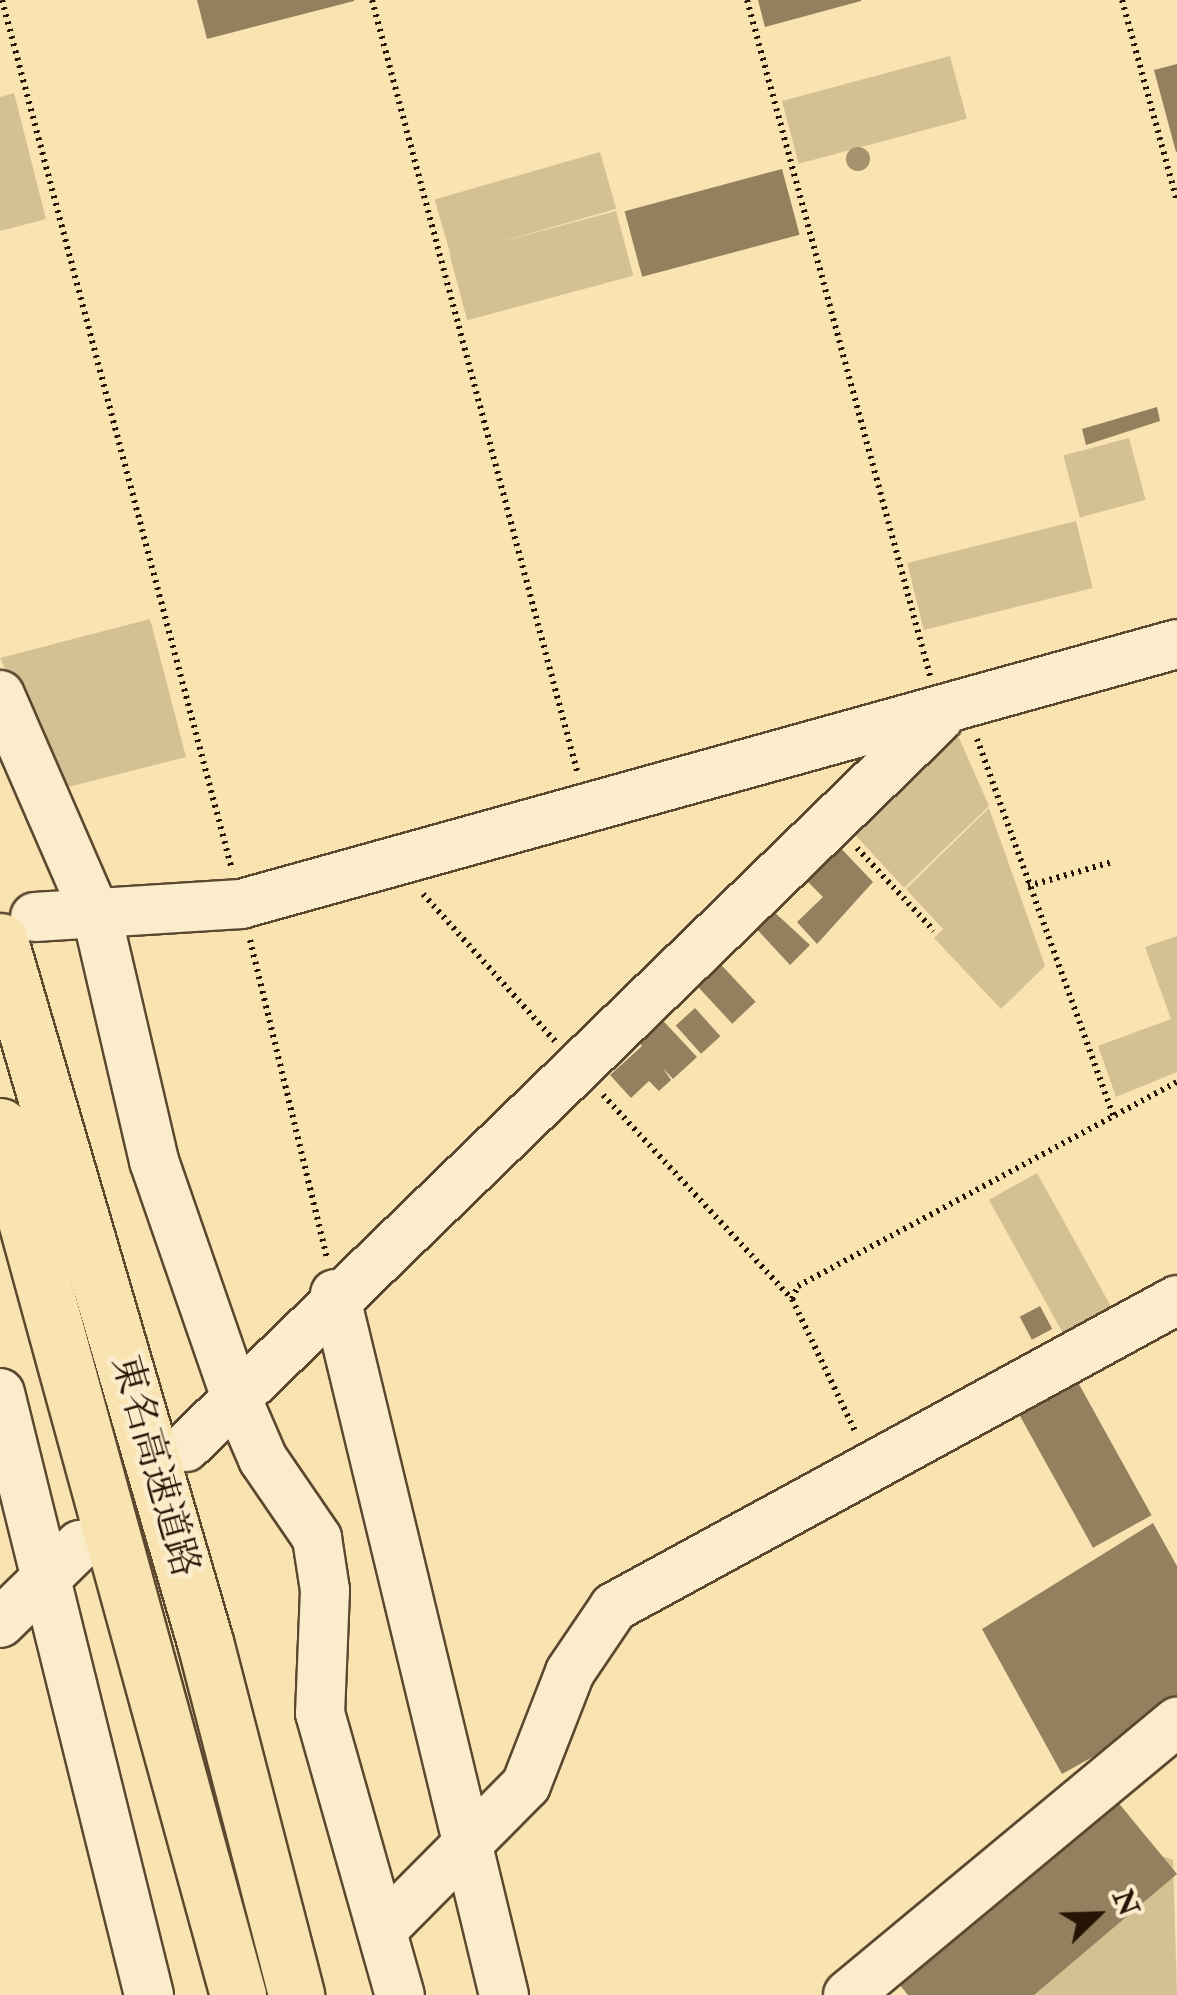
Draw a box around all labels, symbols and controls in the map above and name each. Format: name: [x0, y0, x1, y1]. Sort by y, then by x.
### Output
street label: 東名高速道路: [102, 1350, 208, 1582]
north arrow: [1047, 1865, 1147, 1965]
text: N: [1104, 1885, 1146, 1921]

